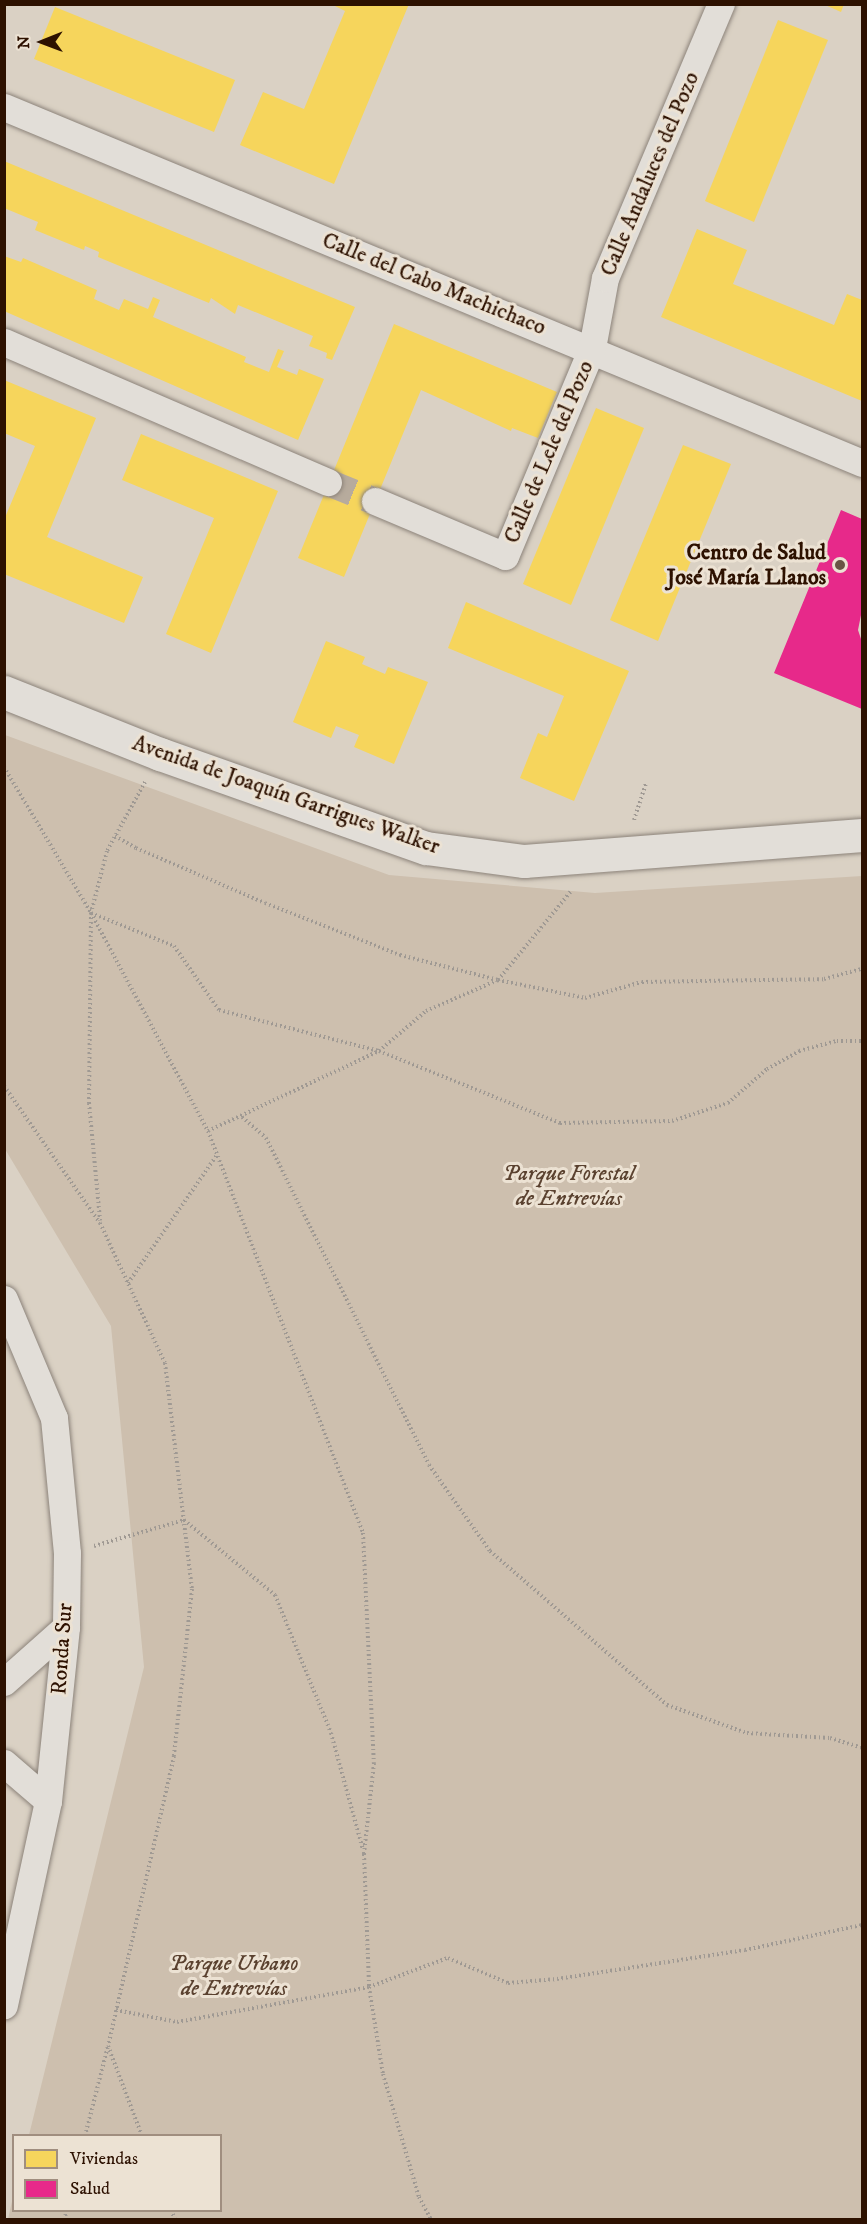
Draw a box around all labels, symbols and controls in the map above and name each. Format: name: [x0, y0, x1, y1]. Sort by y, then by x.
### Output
north arrow: [12, 12, 72, 72]
text: N: [14, 36, 34, 49]
street label: Calle Andaluces del Pozo: [595, 68, 705, 280]
street label: Calle del Cabo Machichaco: [318, 227, 550, 341]
street label: Calle de Lele del Pozo: [499, 357, 599, 547]
place label: Centro de Salud José María Llanos: [667, 539, 826, 590]
marker: Centro de Salud José María Llanos: [831, 556, 849, 574]
street label: Avenida de Joaquín Garrigues Walker: [129, 730, 443, 860]
park label: Parque Forestal de Entrevías: [503, 1160, 635, 1212]
street label: Ronda Sur: [46, 1602, 78, 1696]
park label: Parque Urbano de Entrevías: [170, 1950, 298, 2002]
legend: [12, 2134, 222, 2212]
text: Viviendas: [70, 2148, 138, 2170]
text: Salud: [70, 2178, 110, 2200]

